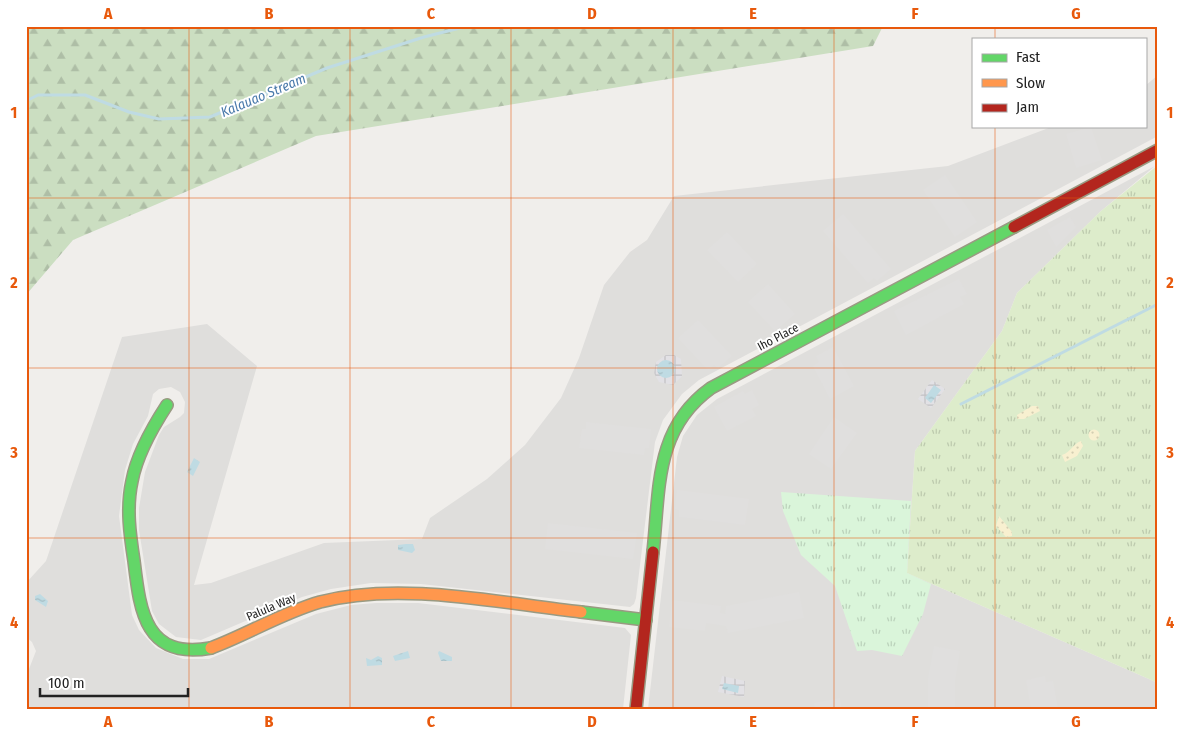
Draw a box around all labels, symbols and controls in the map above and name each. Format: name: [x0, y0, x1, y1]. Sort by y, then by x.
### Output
text: A: [103, 4, 113, 23]
text: B: [265, 4, 274, 23]
text: C: [427, 4, 436, 23]
text: D: [587, 4, 597, 23]
text: E: [749, 4, 757, 23]
text: F: [911, 4, 919, 23]
text: G: [1071, 4, 1081, 23]
legend: [972, 38, 1146, 128]
text: Fast: [1016, 48, 1040, 66]
water label: Kalauao Stream: [218, 70, 308, 121]
text: Slow: [1016, 74, 1045, 92]
text: Jam: [1016, 98, 1039, 116]
text: 1: [11, 103, 17, 122]
text: 1: [1167, 103, 1173, 122]
text: 2: [9, 273, 18, 292]
text: 2: [1165, 273, 1174, 292]
street label: Iho Place: [755, 320, 801, 354]
text: 3: [9, 443, 18, 462]
text: 3: [1165, 443, 1174, 462]
street label: Palula Way: [244, 590, 298, 624]
text: 4: [10, 613, 18, 632]
text: 4: [1166, 613, 1174, 632]
scale bar: [40, 665, 188, 697]
text: 100 m: [48, 674, 85, 692]
text: A: [103, 712, 113, 731]
text: B: [265, 712, 274, 731]
text: C: [427, 712, 436, 731]
text: D: [587, 712, 597, 731]
text: E: [749, 712, 757, 731]
text: F: [911, 712, 919, 731]
text: G: [1071, 712, 1081, 731]

